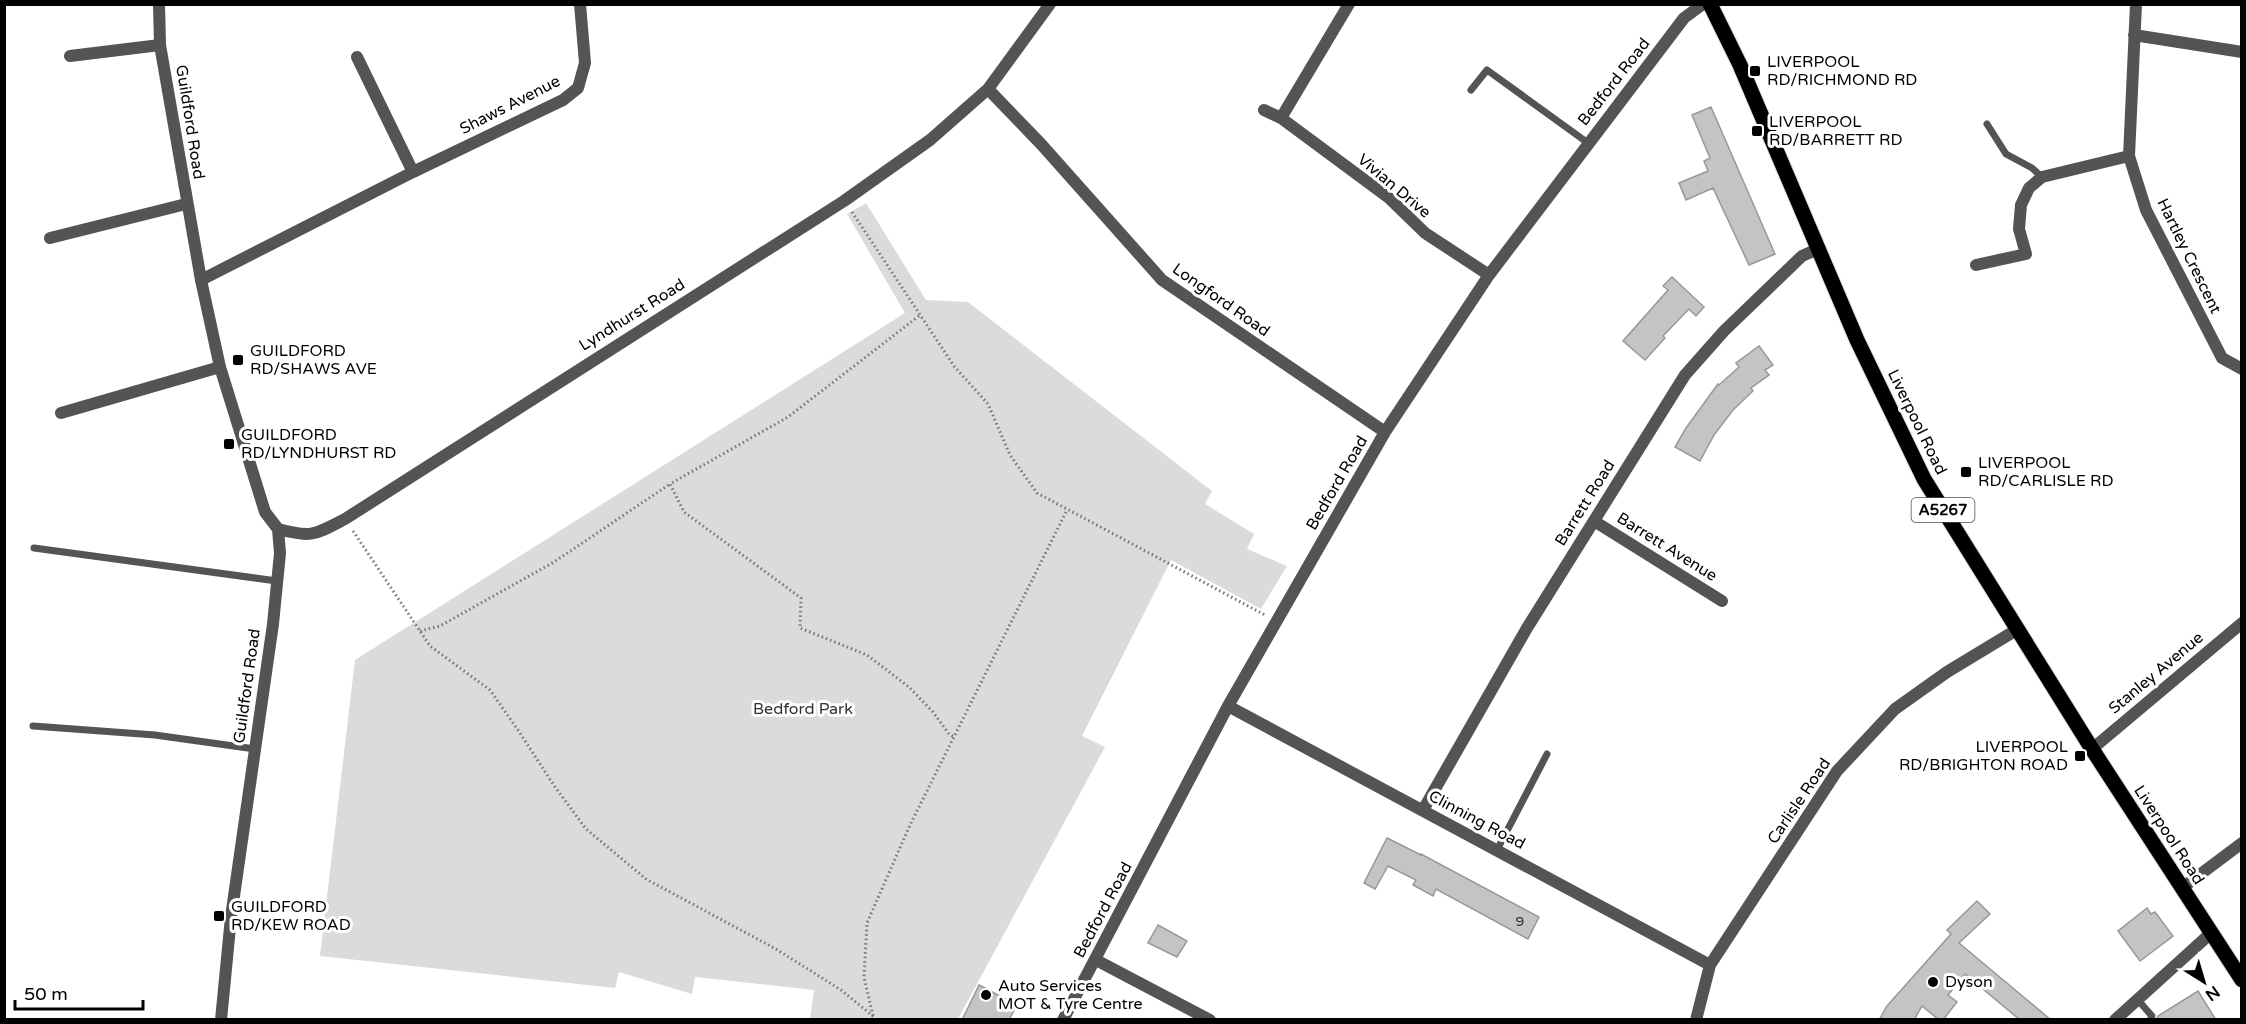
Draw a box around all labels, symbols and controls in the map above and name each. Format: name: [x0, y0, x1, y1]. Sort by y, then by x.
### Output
street label: Bedford Road: [1574, 34, 1654, 130]
place label: LIVERPOOL RD/RICHMOND RD: [1767, 52, 1917, 90]
street label: Guildford Road: [171, 63, 209, 181]
marker: LIVERPOOL RD/RICHMOND RD: [1748, 64, 1762, 78]
street label: Shaws Avenue: [456, 71, 564, 139]
place label: LIVERPOOL RD/BARRETT RD: [1769, 112, 1902, 150]
marker: LIVERPOOL RD/BARRETT RD: [1750, 124, 1764, 138]
street label: Vivian Drive: [1353, 150, 1435, 222]
street label: Hartley Crescent: [2152, 195, 2226, 317]
street label: Longford Road: [1168, 259, 1274, 341]
street label: Lyndhurst Road: [575, 274, 689, 356]
place label: GUILDFORD RD/SHAWS AVE: [250, 341, 377, 379]
marker: GUILDFORD RD/SHAWS AVE: [231, 353, 245, 367]
street label: Liverpool Road: [1883, 366, 1951, 478]
place label: GUILDFORD RD/LYNDHURST RD: [241, 425, 396, 463]
street label: Bedford Road: [1302, 432, 1372, 534]
marker: GUILDFORD RD/LYNDHURST RD: [222, 437, 236, 451]
place label: LIVERPOOL RD/CARLISLE RD: [1978, 453, 2113, 491]
street label: Barrett Road: [1551, 456, 1619, 550]
marker: LIVERPOOL RD/CARLISLE RD: [1959, 465, 1973, 479]
road number: A5267: [1912, 498, 1974, 522]
street label: Barrett Avenue: [1613, 508, 1721, 586]
street label: Guildford Road: [229, 627, 265, 745]
street label: Stanley Avenue: [2105, 628, 2207, 718]
park label: Bedford Park: [753, 699, 853, 719]
place label: LIVERPOOL RD/BRIGHTON ROAD: [1899, 737, 2068, 775]
marker: LIVERPOOL RD/BRIGHTON ROAD: [2073, 749, 2087, 763]
street label: Carlisle Road: [1763, 754, 1835, 848]
street label: Liverpool Road: [2129, 781, 2209, 889]
street label: Clinning Road: [1425, 786, 1529, 854]
street label: Bedford Road: [1069, 859, 1137, 961]
place label: GUILDFORD RD/KEW ROAD: [231, 897, 351, 935]
marker: GUILDFORD RD/KEW ROAD: [212, 909, 226, 923]
house number: 9: [1516, 913, 1524, 930]
north arrow: [2174, 952, 2234, 1012]
place label: Dyson: [1945, 972, 1993, 992]
scale bar: [15, 973, 142, 1011]
marker: Dyson: [1926, 975, 1940, 989]
place label: Auto Services MOT & Tyre Centre: [998, 976, 1143, 1014]
text: N: [2201, 981, 2224, 1005]
text: 50 m: [24, 983, 68, 1005]
marker: Auto Services MOT & Tyre Centre: [979, 988, 993, 1002]

